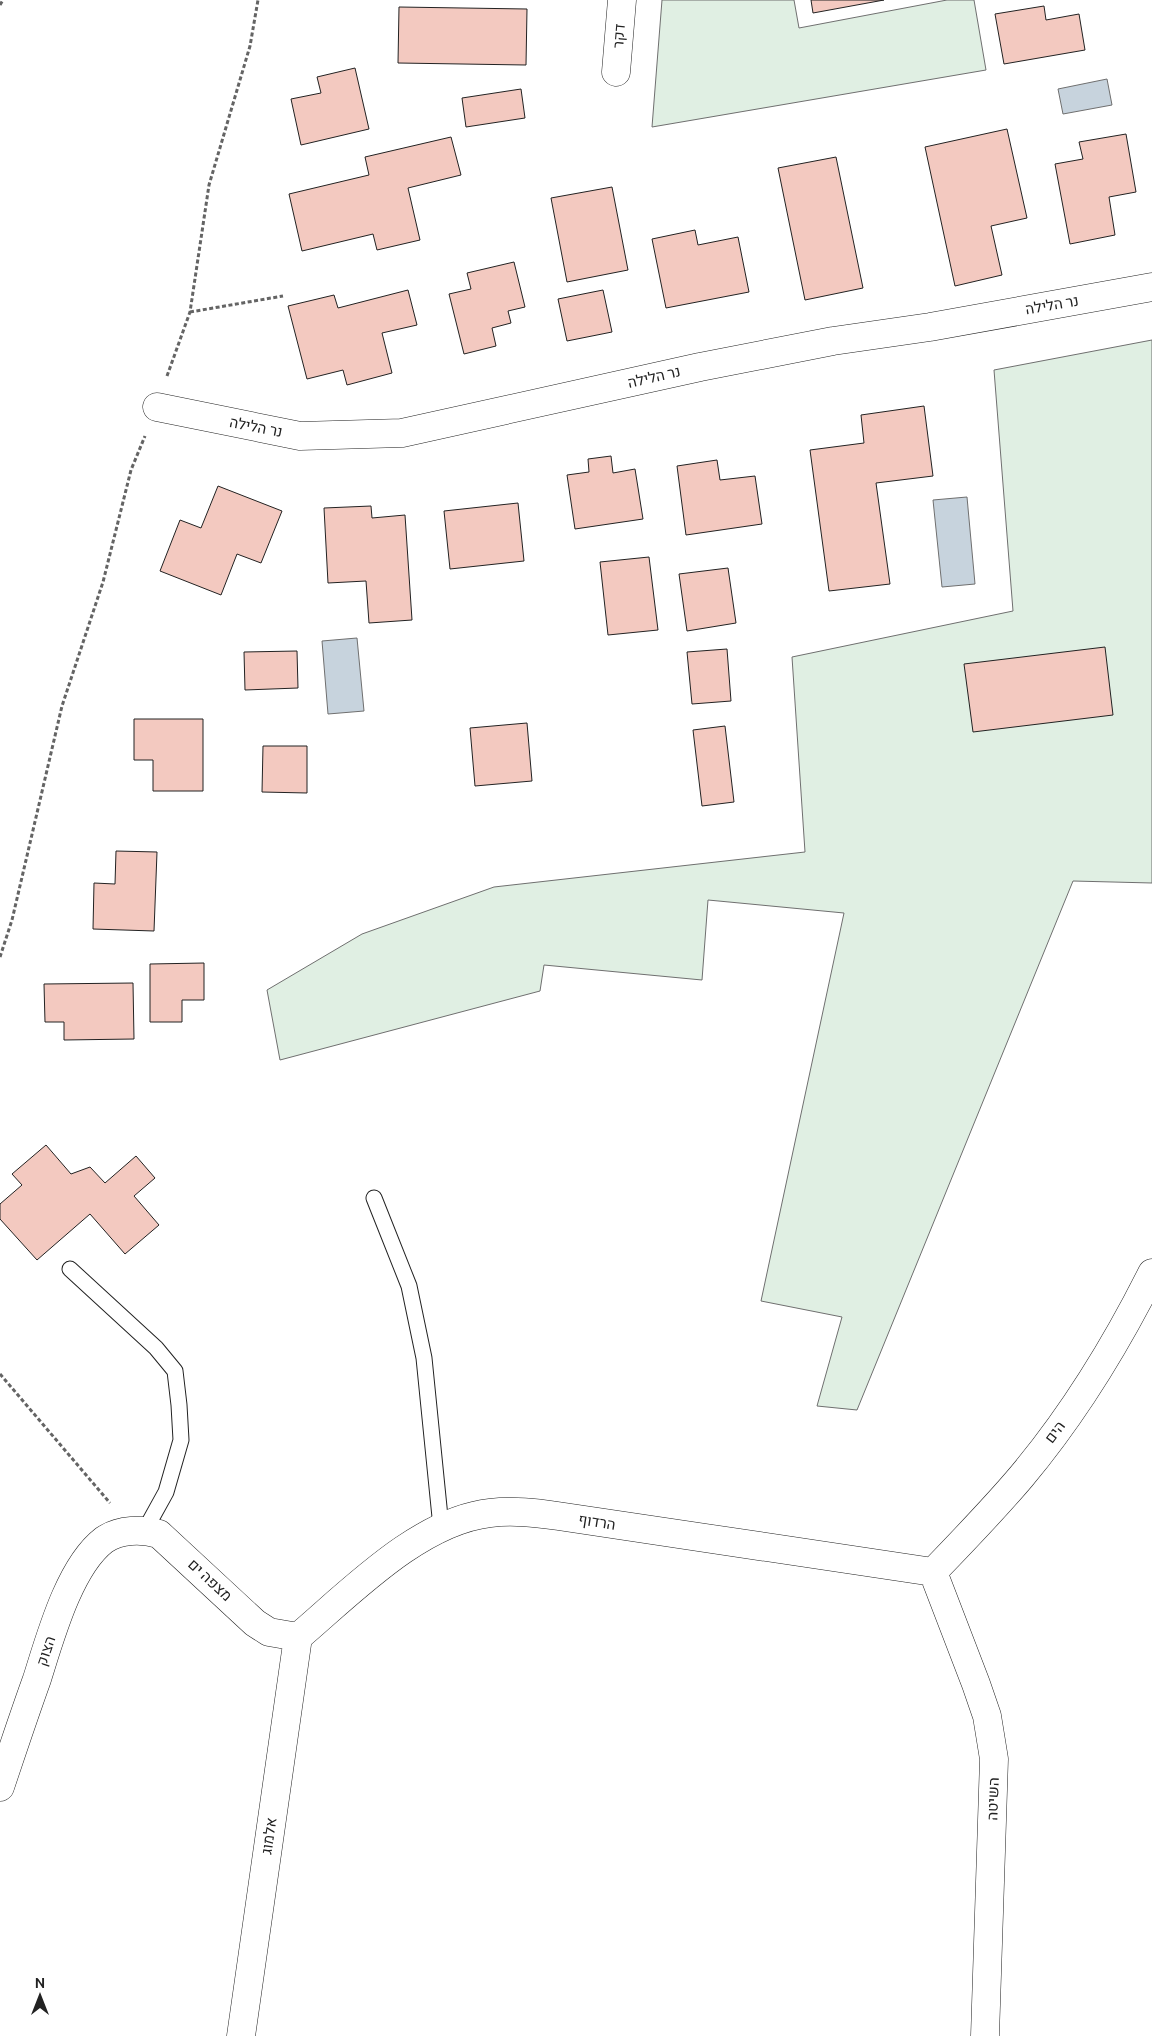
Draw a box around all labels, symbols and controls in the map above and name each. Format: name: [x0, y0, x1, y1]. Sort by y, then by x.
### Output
street label: דקר: [609, 23, 628, 49]
street label: נר הלילה: [1024, 291, 1080, 318]
street label: נר הלילה: [626, 362, 682, 391]
street label: נר הלילה: [228, 413, 284, 440]
street label: הים: [1041, 1417, 1068, 1446]
street label: הרדוף: [577, 1510, 617, 1533]
street label: מצפה ים: [185, 1555, 236, 1604]
street label: הצוק: [32, 1634, 59, 1668]
street label: השיטה: [983, 1777, 1002, 1821]
street label: אלמוג: [258, 1816, 280, 1855]
north arrow: [15, 1971, 65, 2021]
text: N: [35, 1975, 45, 1991]

